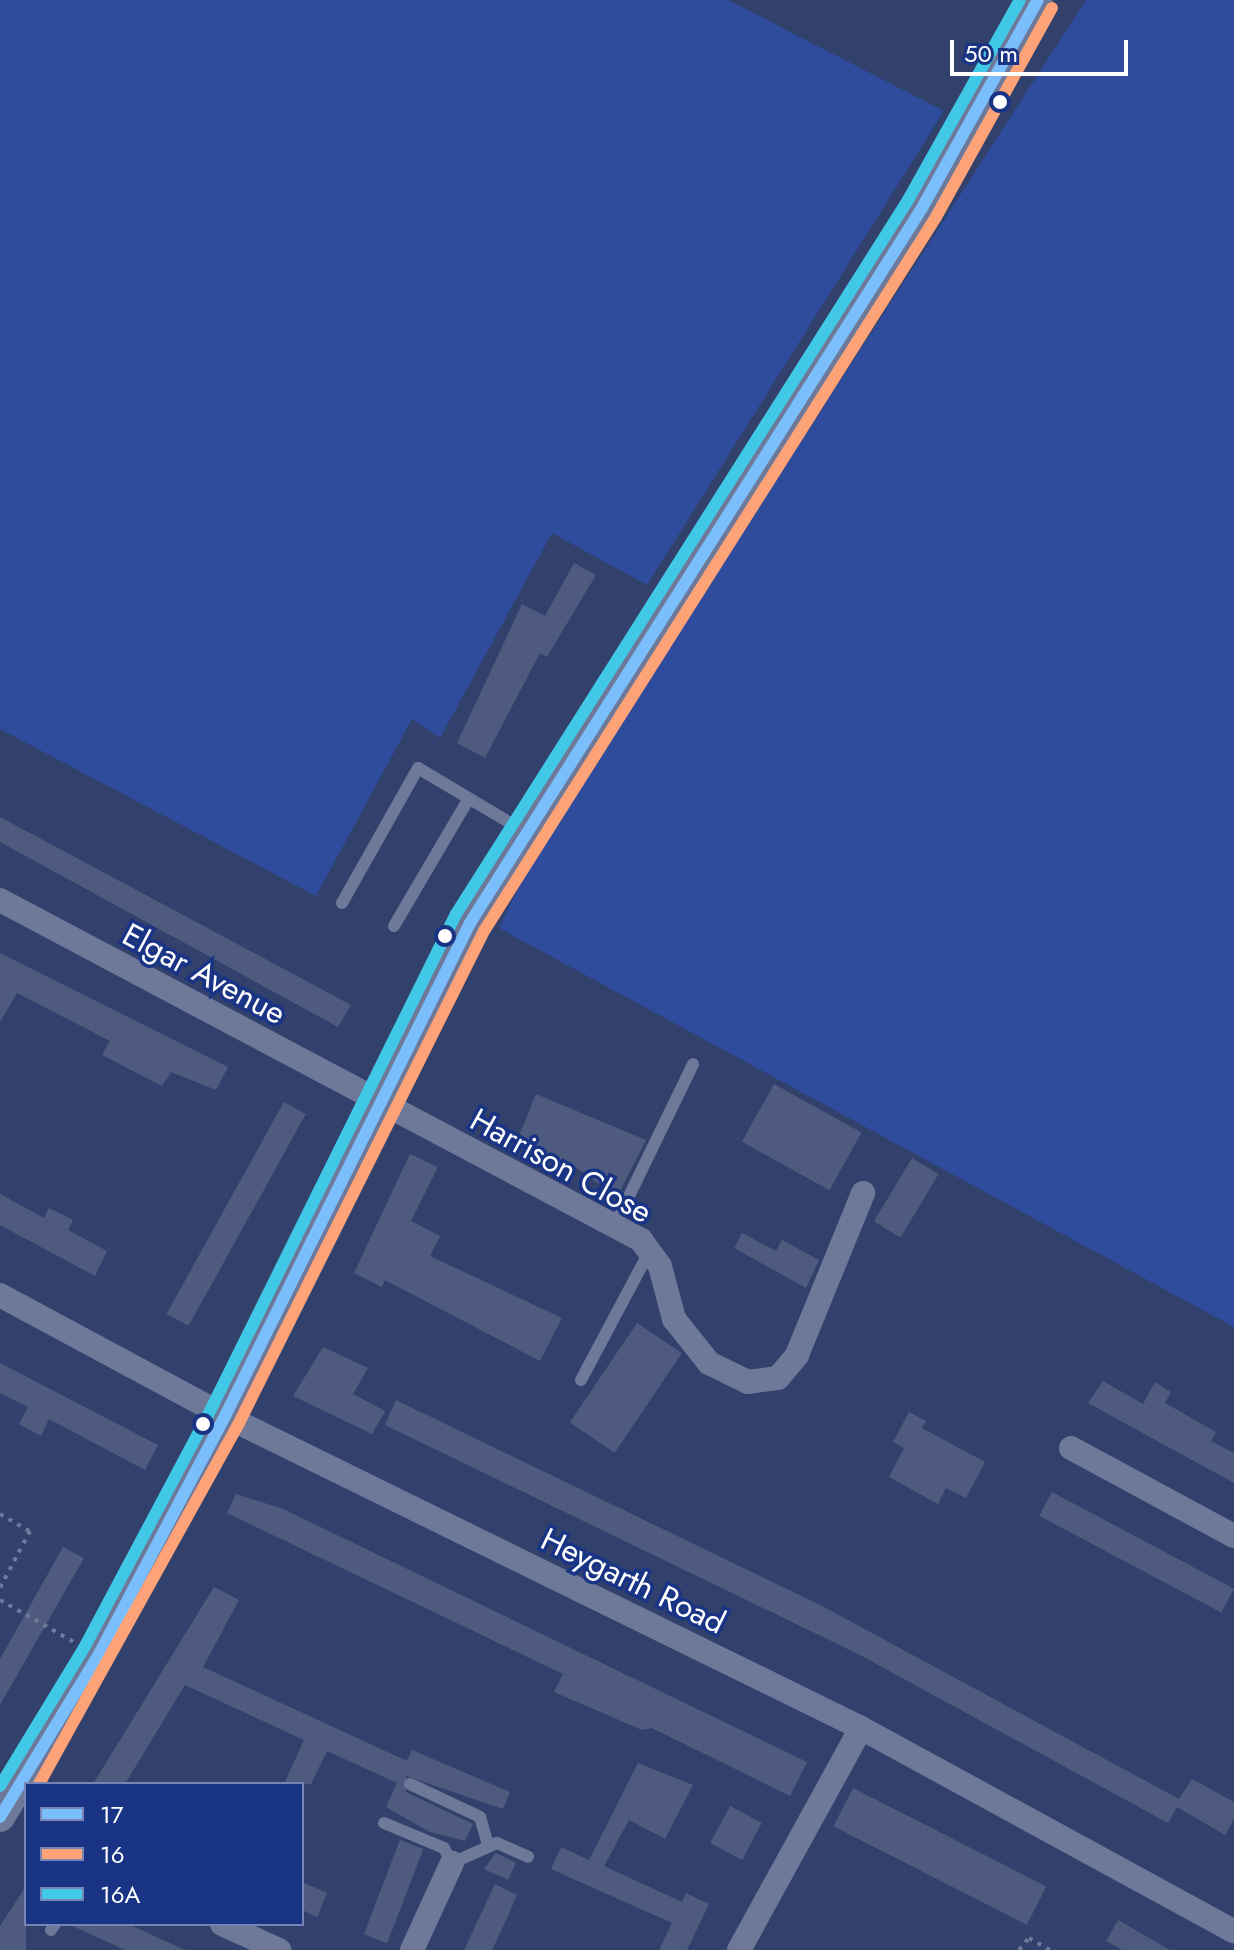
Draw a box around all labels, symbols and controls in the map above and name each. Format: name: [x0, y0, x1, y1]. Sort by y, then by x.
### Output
scale bar: [954, 24, 1132, 74]
text: 50 m: [964, 36, 1018, 71]
unlabelled marker: [992, 94, 1008, 110]
street label: Elgar Avenue: [116, 915, 292, 1033]
unlabelled marker: [437, 928, 453, 944]
street label: Harrison Close: [464, 1100, 658, 1232]
unlabelled marker: [195, 1416, 211, 1432]
street label: Heygarth Road: [535, 1520, 731, 1642]
legend: [24, 1782, 304, 1926]
text: 17: [100, 1797, 123, 1832]
text: 16: [100, 1837, 125, 1872]
text: 16A: [100, 1877, 140, 1912]

